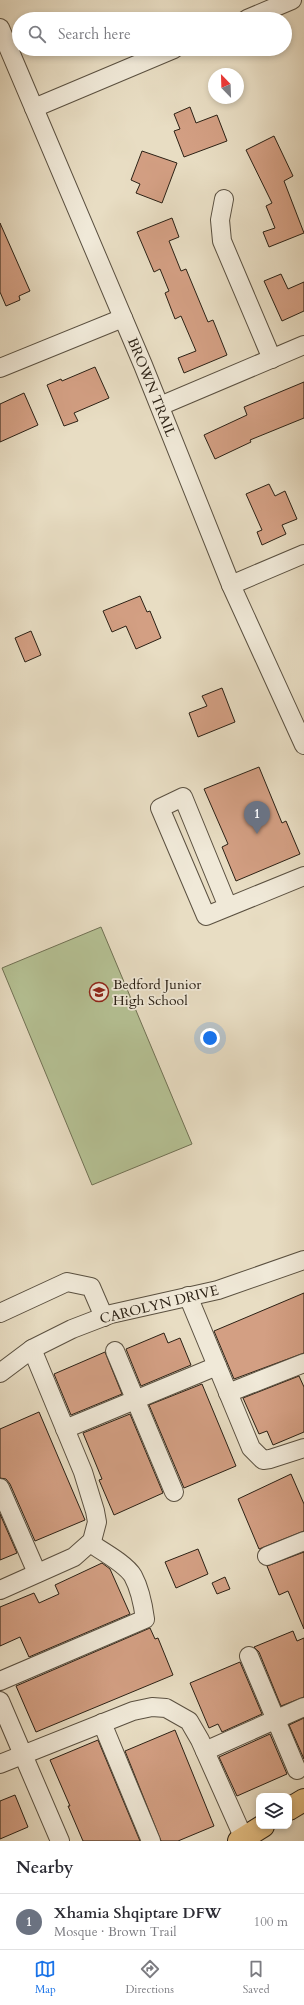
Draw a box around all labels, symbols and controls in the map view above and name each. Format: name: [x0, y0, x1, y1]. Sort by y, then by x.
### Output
search box: [12, 12, 292, 56]
icon: search: [26, 23, 48, 45]
text: Search here: [58, 24, 131, 44]
north arrow: [208, 68, 244, 104]
street label: BROWN TRAIL: [123, 335, 180, 440]
pin: 1: [244, 801, 270, 834]
place label: Bedford Junior High School: [113, 975, 202, 1010]
school or university icon: Bedford Junior High School: [88, 981, 110, 1003]
your location: [200, 1028, 220, 1048]
street label: CAROLYN DRIVE: [98, 1280, 221, 1328]
map controls: [256, 1793, 292, 1829]
button: layers: [256, 1793, 292, 1829]
text: Nearby: [16, 1856, 73, 1879]
text: Xhamia Shqiptare DFW: [54, 1903, 221, 1923]
text: 1: [26, 1913, 32, 1931]
text: 100 m: [254, 1913, 288, 1931]
text: Mosque · Brown Trail: [54, 1923, 177, 1941]
tab: Map: [34, 1958, 56, 1997]
tab: Directions: [125, 1958, 174, 1997]
tab: Saved: [243, 1958, 270, 1997]

